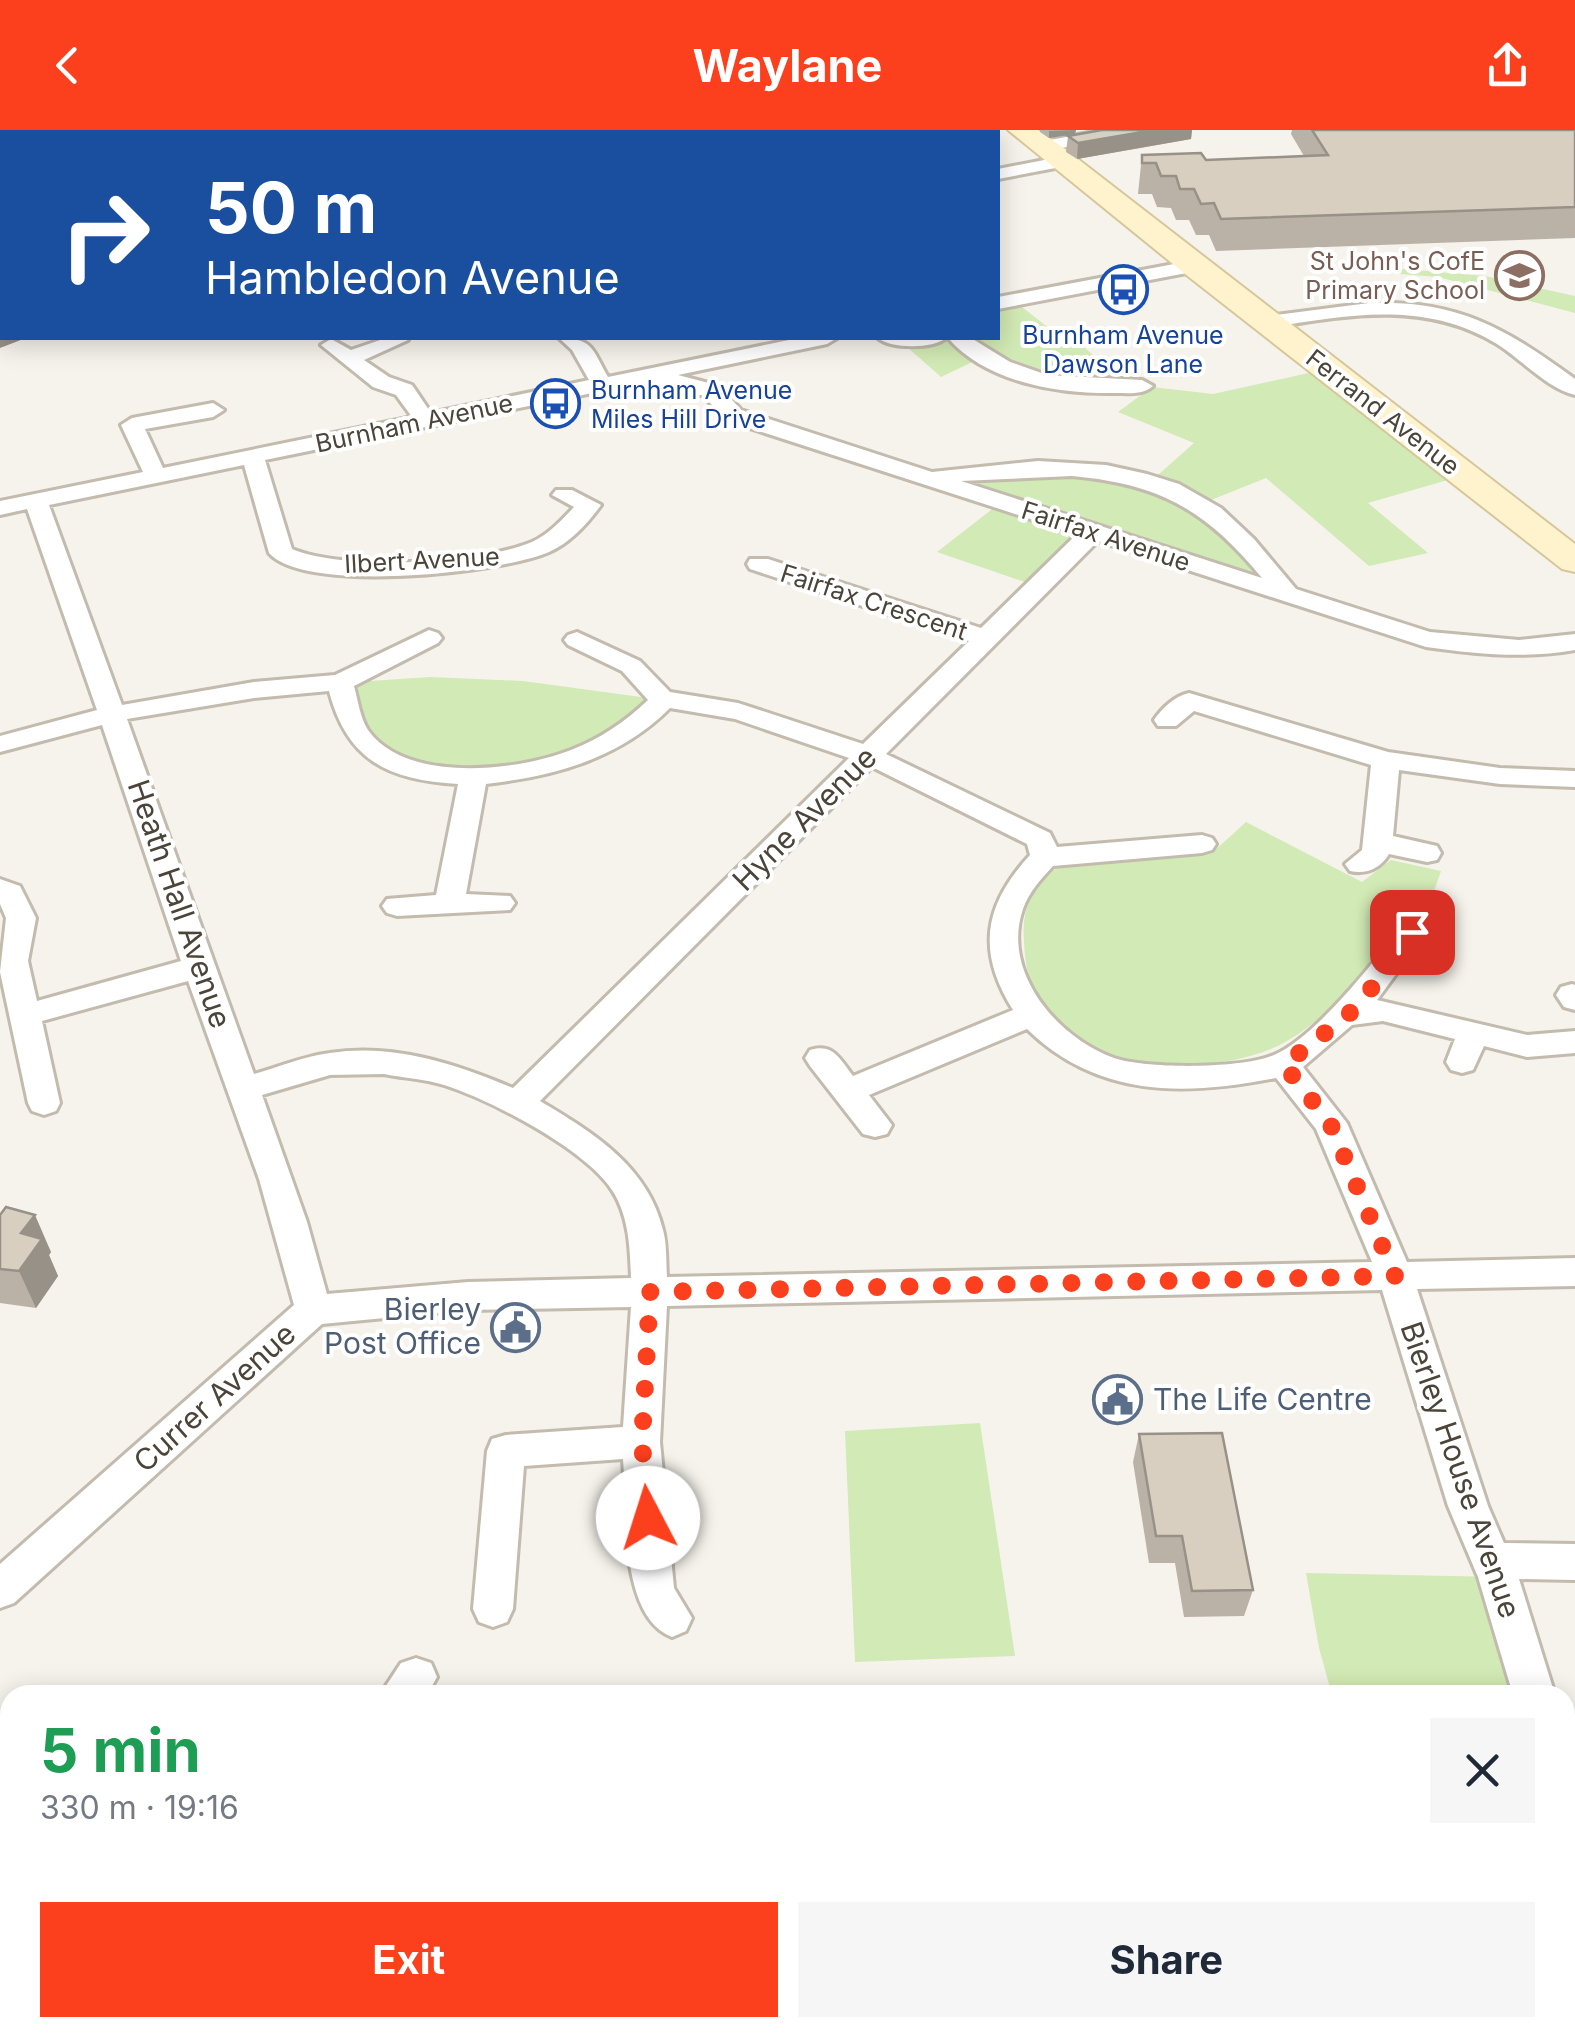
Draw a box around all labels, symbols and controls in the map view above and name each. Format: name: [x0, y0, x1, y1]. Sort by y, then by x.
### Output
icon: back: [40, 38, 95, 93]
text: Waylane: [693, 38, 882, 93]
icon: share: [1480, 38, 1535, 93]
text: 50 m: [205, 165, 377, 250]
icon: right: [40, 170, 170, 300]
place label: St John's CofE Primary School: [1305, 246, 1485, 305]
school or university icon: St John's CofE Primary School: [1494, 249, 1546, 301]
text: Hambledon Avenue: [205, 250, 620, 305]
bus stop icon: Burnham Avenue Dawson Lane: [1097, 263, 1149, 315]
place label: Burnham Avenue Dawson Lane: [1022, 320, 1224, 379]
street label: Ferrand Avenue: [1300, 343, 1466, 481]
place label: Burnham Avenue Miles Hill Drive: [591, 375, 792, 434]
bus stop icon: Burnham Avenue Miles Hill Drive: [530, 378, 582, 430]
street label: Burnham Avenue: [312, 387, 516, 459]
street label: Fairfax Avenue: [1018, 495, 1194, 577]
street label: Ilbert Avenue: [344, 541, 500, 579]
street label: Fairfax Crescent: [777, 558, 971, 646]
street label: Hyne Avenue: [725, 739, 884, 898]
street label: Heath Hall Avenue: [121, 775, 239, 1033]
pin: [1370, 890, 1455, 975]
icon: arrive: [1385, 905, 1440, 960]
place label: Bierley Post Office: [324, 1291, 481, 1361]
public building icon: Bierley Post Office: [490, 1301, 542, 1353]
street label: Currer Avenue: [126, 1315, 302, 1479]
street label: Bierley House Avenue: [1393, 1317, 1529, 1622]
public building icon: The Life Centre: [1092, 1374, 1144, 1426]
place label: The Life Centre: [1153, 1381, 1372, 1417]
position arrow: [596, 1466, 700, 1570]
text: 5 min: [40, 1714, 201, 1786]
button: close: [1430, 1718, 1535, 1823]
text: 330 m · 19:16: [40, 1788, 239, 1827]
button: Exit: [40, 1902, 778, 2017]
button: Share: [798, 1902, 1535, 2017]

